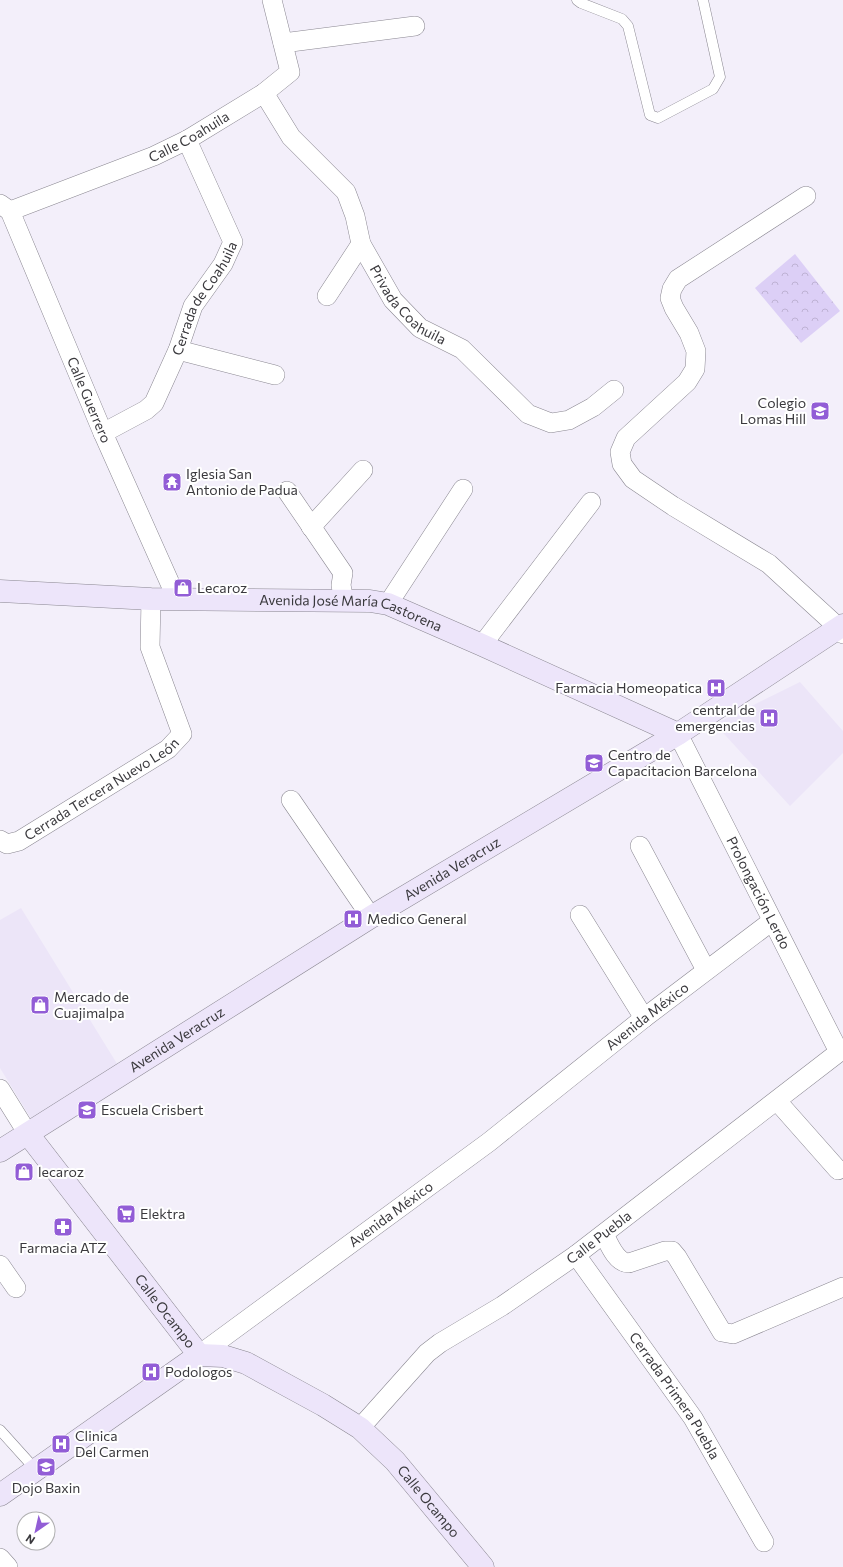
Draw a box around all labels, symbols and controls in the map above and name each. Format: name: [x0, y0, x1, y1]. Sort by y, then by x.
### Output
street label: Calle Coahuila: [146, 107, 232, 165]
street label: Cerrada de Coahuila: [168, 238, 240, 358]
street label: Privada Coahuila: [367, 261, 449, 348]
street label: Calle Guerrero: [64, 354, 115, 445]
place label: Colegio Lomas Hill: [740, 394, 806, 427]
school or university icon: Colegio Lomas Hill: [809, 400, 831, 422]
place label: Iglesia San Antonio de Padua: [186, 465, 298, 498]
temple icon: Iglesia San Antonio de Padua: [161, 471, 183, 493]
shop icon: Lecaroz: [172, 577, 194, 599]
place label: Lecaroz: [197, 579, 247, 596]
street label: Avenida José María Castorena: [259, 591, 445, 635]
hospital icon: Farmacia Homeopatica: [705, 677, 727, 699]
place label: Farmacia Homeopatica: [555, 679, 702, 696]
place label: central de emergencias: [675, 701, 755, 734]
hospital icon: central de emergencias: [758, 707, 780, 729]
street label: Cerrada Tercera Nuevo León: [21, 734, 182, 844]
place label: Centro de Capacitacion Barcelona: [608, 746, 757, 779]
school or university icon: Centro de Capacitacion Barcelona: [583, 752, 605, 774]
street label: Avenida Veracruz: [400, 833, 503, 904]
street label: Prolongación Lerdo: [723, 833, 794, 952]
hospital icon: Medico General: [342, 908, 364, 930]
place label: Medico General: [367, 910, 467, 927]
street label: Avenida México: [602, 978, 692, 1053]
place label: Mercado de Cuajimalpa: [54, 988, 129, 1021]
shop icon: Mercado de Cuajimalpa: [29, 994, 51, 1016]
street label: Avenida Veracruz: [126, 1003, 227, 1075]
school or university icon: Escuela Crisbert: [76, 1099, 98, 1121]
place label: Escuela Crisbert: [101, 1101, 204, 1118]
shop icon: lecaroz: [13, 1161, 35, 1183]
place label: lecaroz: [38, 1163, 84, 1180]
street label: Avenida México: [345, 1177, 436, 1250]
supermarket icon: Elektra: [115, 1203, 137, 1225]
place label: Elektra: [140, 1205, 185, 1222]
street label: Calle Puebla: [563, 1207, 634, 1267]
pharmacy icon: Farmacia ATZ: [52, 1216, 74, 1238]
place label: Farmacia ATZ: [19, 1239, 107, 1256]
street label: Calle Ocampo: [132, 1271, 199, 1351]
street label: Cerrada Primera Puebla: [626, 1329, 724, 1462]
hospital icon: Podologos: [140, 1361, 162, 1383]
place label: Podologos: [165, 1363, 232, 1380]
place label: Clinica Del Carmen: [75, 1427, 149, 1460]
hospital icon: Clinica Del Carmen: [50, 1433, 72, 1455]
school or university icon: Dojo Baxin: [35, 1456, 57, 1478]
street label: Calle Ocampo: [394, 1462, 464, 1541]
place label: Dojo Baxin: [12, 1479, 80, 1496]
north arrow: [16, 1511, 56, 1551]
text: N: [23, 1532, 37, 1547]

